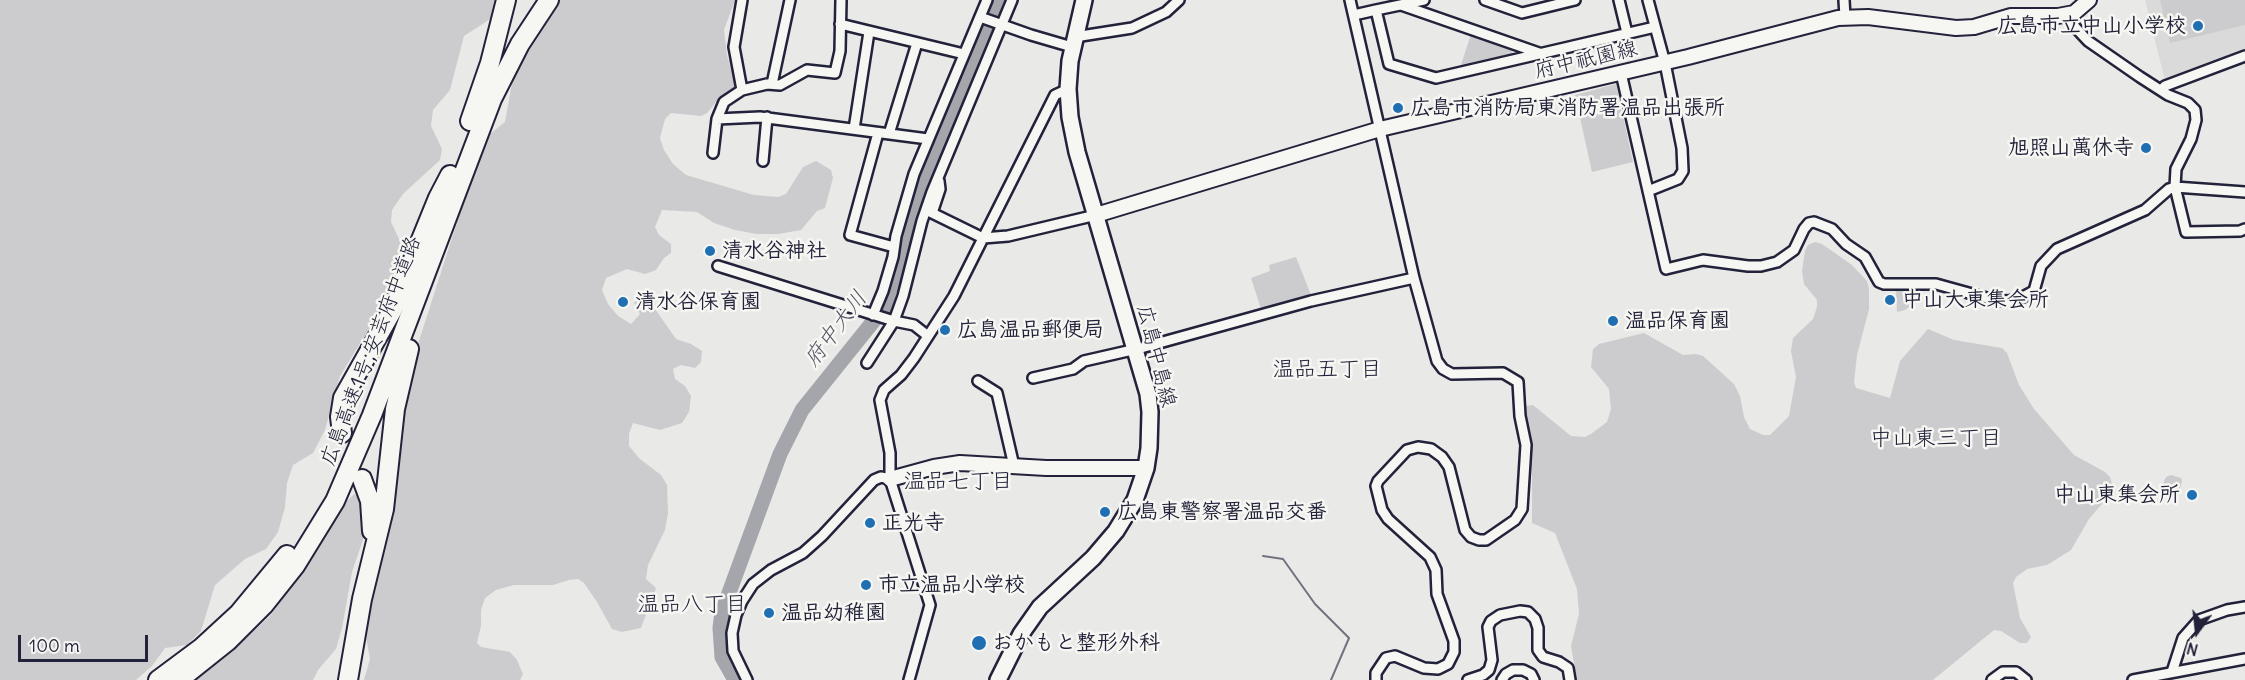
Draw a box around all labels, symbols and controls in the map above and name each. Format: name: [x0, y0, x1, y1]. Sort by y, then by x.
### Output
place label: 広島市立中山小学校: [1997, 13, 2186, 39]
marker: 広島市立中山小学校: [2191, 19, 2205, 33]
street label: 府中祇園線: [1532, 36, 1640, 84]
place label: 広島市消防局東消防署温品出張所: [1410, 95, 1725, 121]
marker: 広島市消防局東消防署温品出張所: [1391, 101, 1405, 115]
place label: 旭照山萬休寺: [2008, 135, 2134, 161]
marker: 旭照山萬休寺: [2139, 141, 2153, 155]
street label: 広島高速1号;安芸府中道路: [315, 232, 427, 470]
place label: 清水谷神社: [722, 238, 827, 264]
marker: 清水谷神社: [703, 244, 717, 258]
water label: 府中大川: [799, 286, 873, 372]
place label: 中山大東集会所: [1902, 287, 2049, 313]
place label: 清水谷保育園: [635, 289, 761, 315]
marker: 中山大東集会所: [1883, 293, 1897, 307]
marker: 清水谷保育園: [616, 295, 630, 309]
street label: 広島中島線: [1131, 302, 1181, 410]
place label: 温品保育園: [1625, 308, 1730, 334]
marker: 温品保育園: [1606, 314, 1620, 328]
place label: 広島温品郵便局: [957, 317, 1104, 343]
marker: 広島温品郵便局: [938, 323, 952, 337]
district label: 温品五丁目: [1272, 357, 1382, 383]
district label: 中山東三丁目: [1870, 426, 2002, 452]
district label: 温品七丁目: [903, 469, 1013, 495]
place label: 中山東集会所: [2054, 482, 2180, 508]
marker: 中山東集会所: [2185, 488, 2199, 502]
place label: 広島東警察署温品交番: [1117, 499, 1327, 525]
marker: 広島東警察署温品交番: [1098, 505, 1112, 519]
place label: 正光寺: [882, 510, 945, 536]
marker: 正光寺: [863, 516, 877, 530]
place label: 市立温品小学校: [878, 572, 1025, 598]
marker: 市立温品小学校: [859, 578, 873, 592]
district label: 温品八丁目: [637, 592, 747, 618]
place label: 温品幼稚園: [781, 600, 886, 626]
north arrow: [2167, 602, 2227, 662]
marker: 温品幼稚園: [762, 606, 776, 620]
scale bar: [21, 623, 152, 661]
place label: おかもと整形外科: [992, 630, 1160, 656]
text: 100 m: [29, 634, 80, 657]
marker: おかもと整形外科: [970, 634, 988, 652]
text: N: [2184, 638, 2200, 660]

